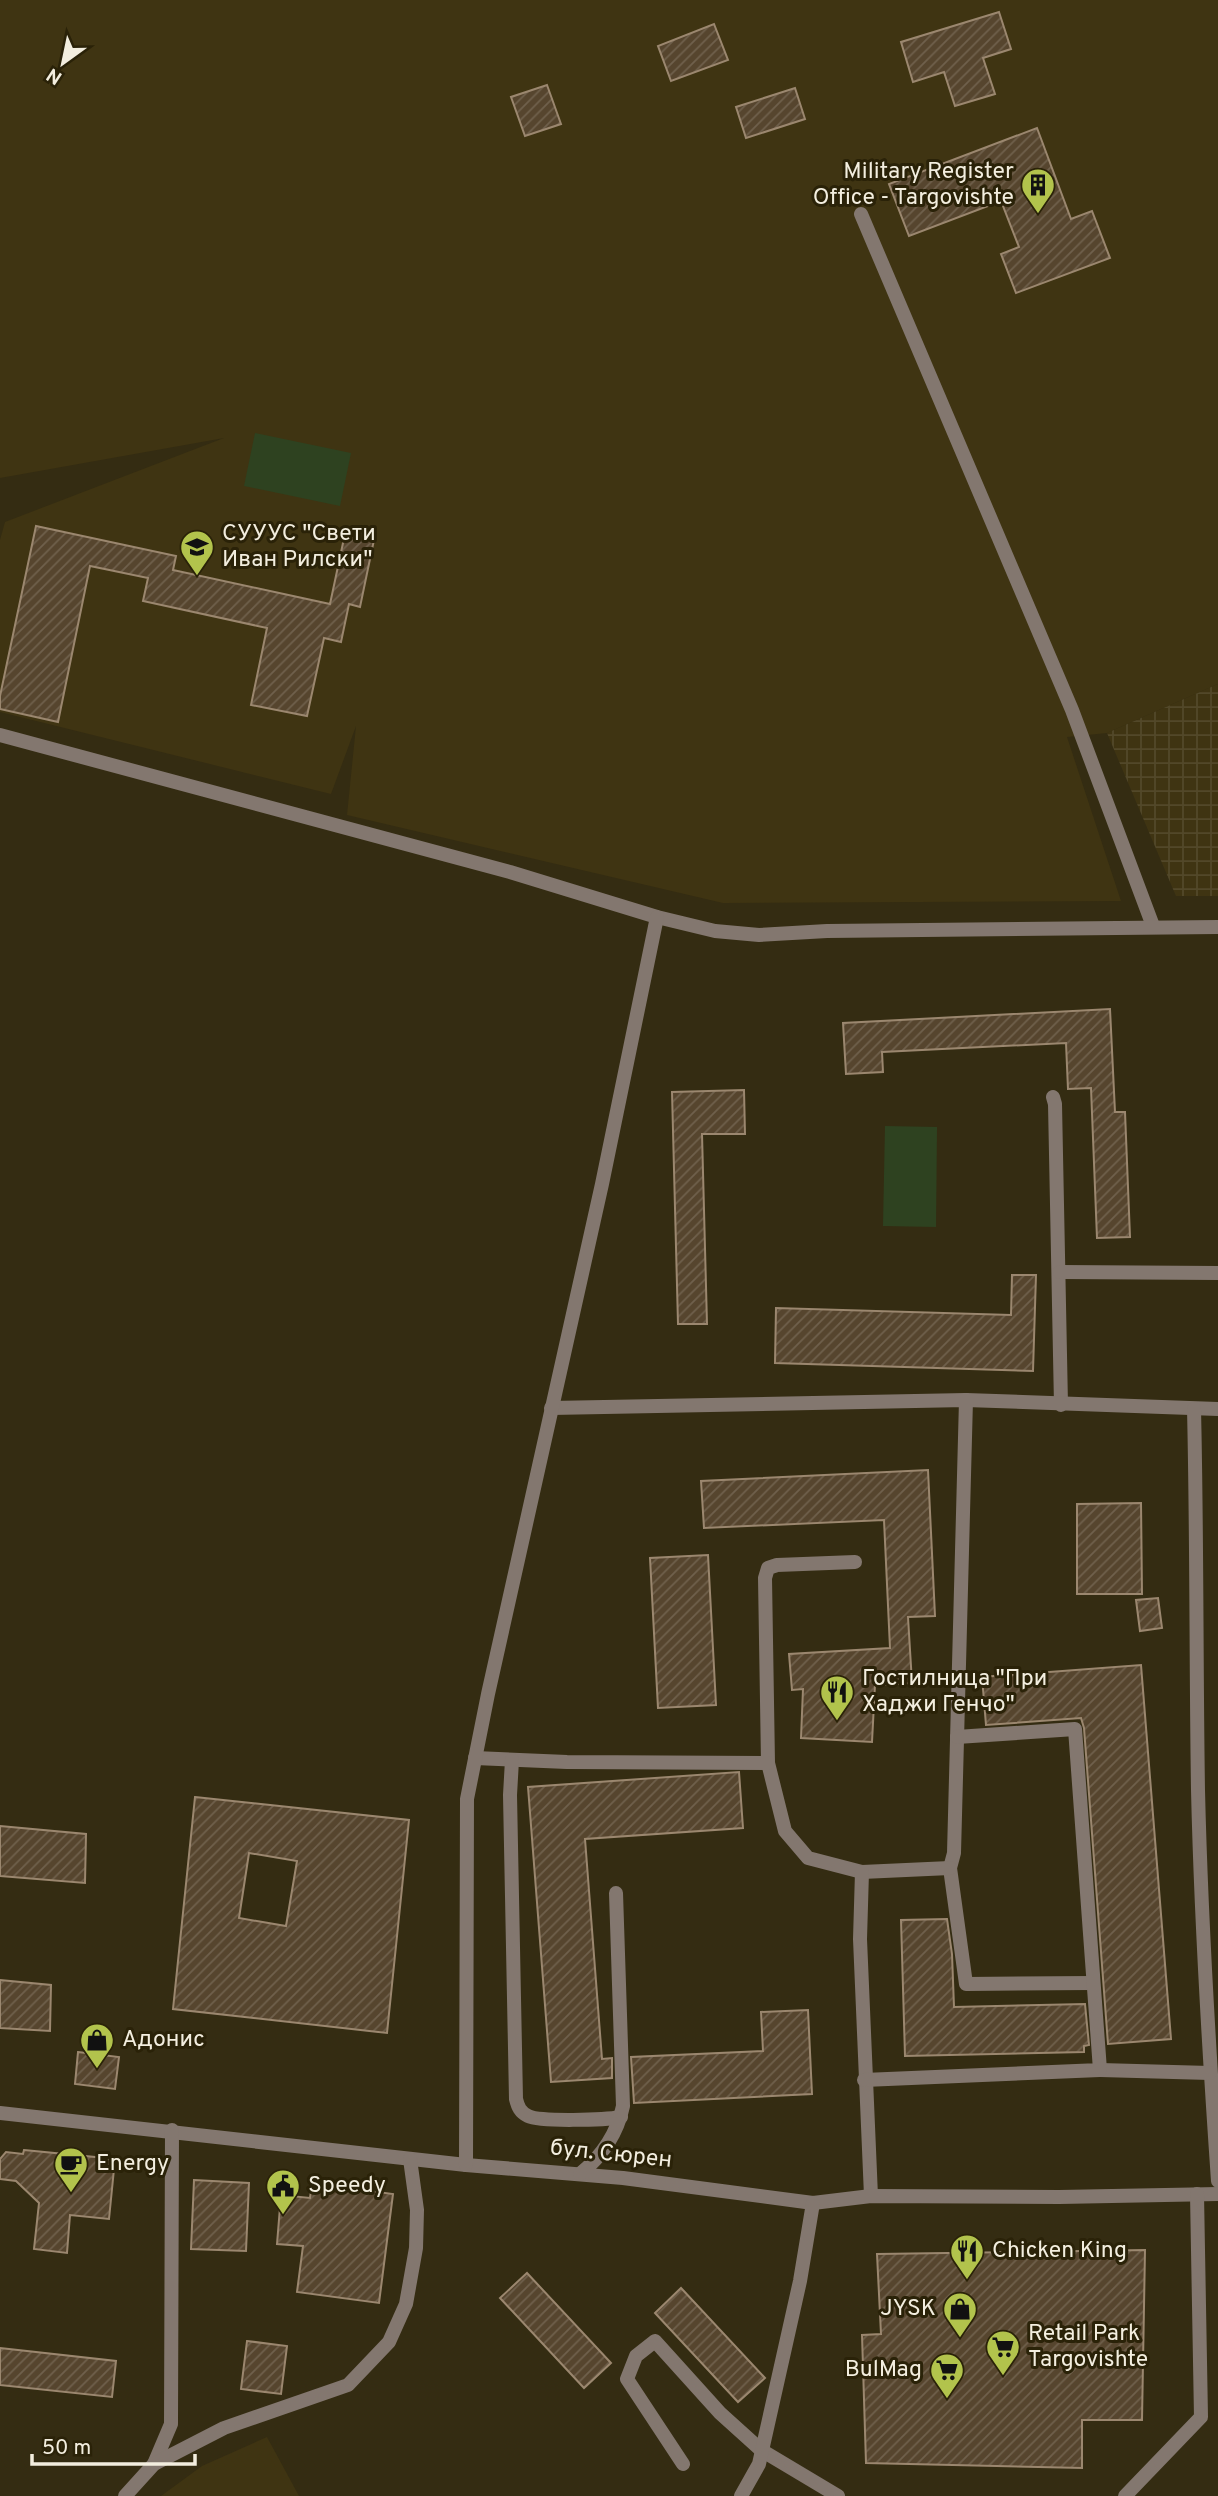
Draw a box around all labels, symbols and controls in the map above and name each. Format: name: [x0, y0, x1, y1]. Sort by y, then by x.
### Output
north arrow: [28, 28, 98, 98]
text: N: [43, 62, 67, 89]
place label: Military Register Office - Targovishte: [813, 158, 1014, 213]
building icon: Military Register Office - Targovishte: [1019, 166, 1057, 215]
place label: СУУУС "Свети Иван Рилски": [222, 520, 376, 575]
school or university icon: СУУУС "Свети Иван Рилски": [178, 528, 216, 577]
place label: Гостилница "При Хаджи Генчо": [862, 1665, 1047, 1720]
restaurant icon: Гостилница "При Хаджи Генчо": [818, 1673, 856, 1722]
shop icon: Адонис: [78, 2021, 116, 2070]
place label: Адонис: [122, 2026, 205, 2055]
street label: бул. Сюрен: [549, 2134, 673, 2176]
cafe icon: Energy: [52, 2145, 90, 2194]
place label: Energy: [96, 2150, 169, 2179]
public building icon: Speedy: [264, 2167, 302, 2216]
place label: Speedy: [308, 2172, 386, 2201]
restaurant icon: Chicken King: [948, 2232, 986, 2281]
place label: Chicken King: [992, 2237, 1127, 2266]
shop icon: JYSK: [941, 2290, 979, 2339]
place label: JYSK: [880, 2295, 936, 2324]
place label: Retail Park Targovishte: [1028, 2320, 1148, 2375]
supermarket icon: Retail Park Targovishte: [984, 2328, 1022, 2377]
supermarket icon: BulMag: [928, 2351, 966, 2400]
place label: BulMag: [845, 2356, 922, 2385]
scale bar: [32, 2422, 194, 2466]
text: 50 m: [42, 2435, 91, 2462]

